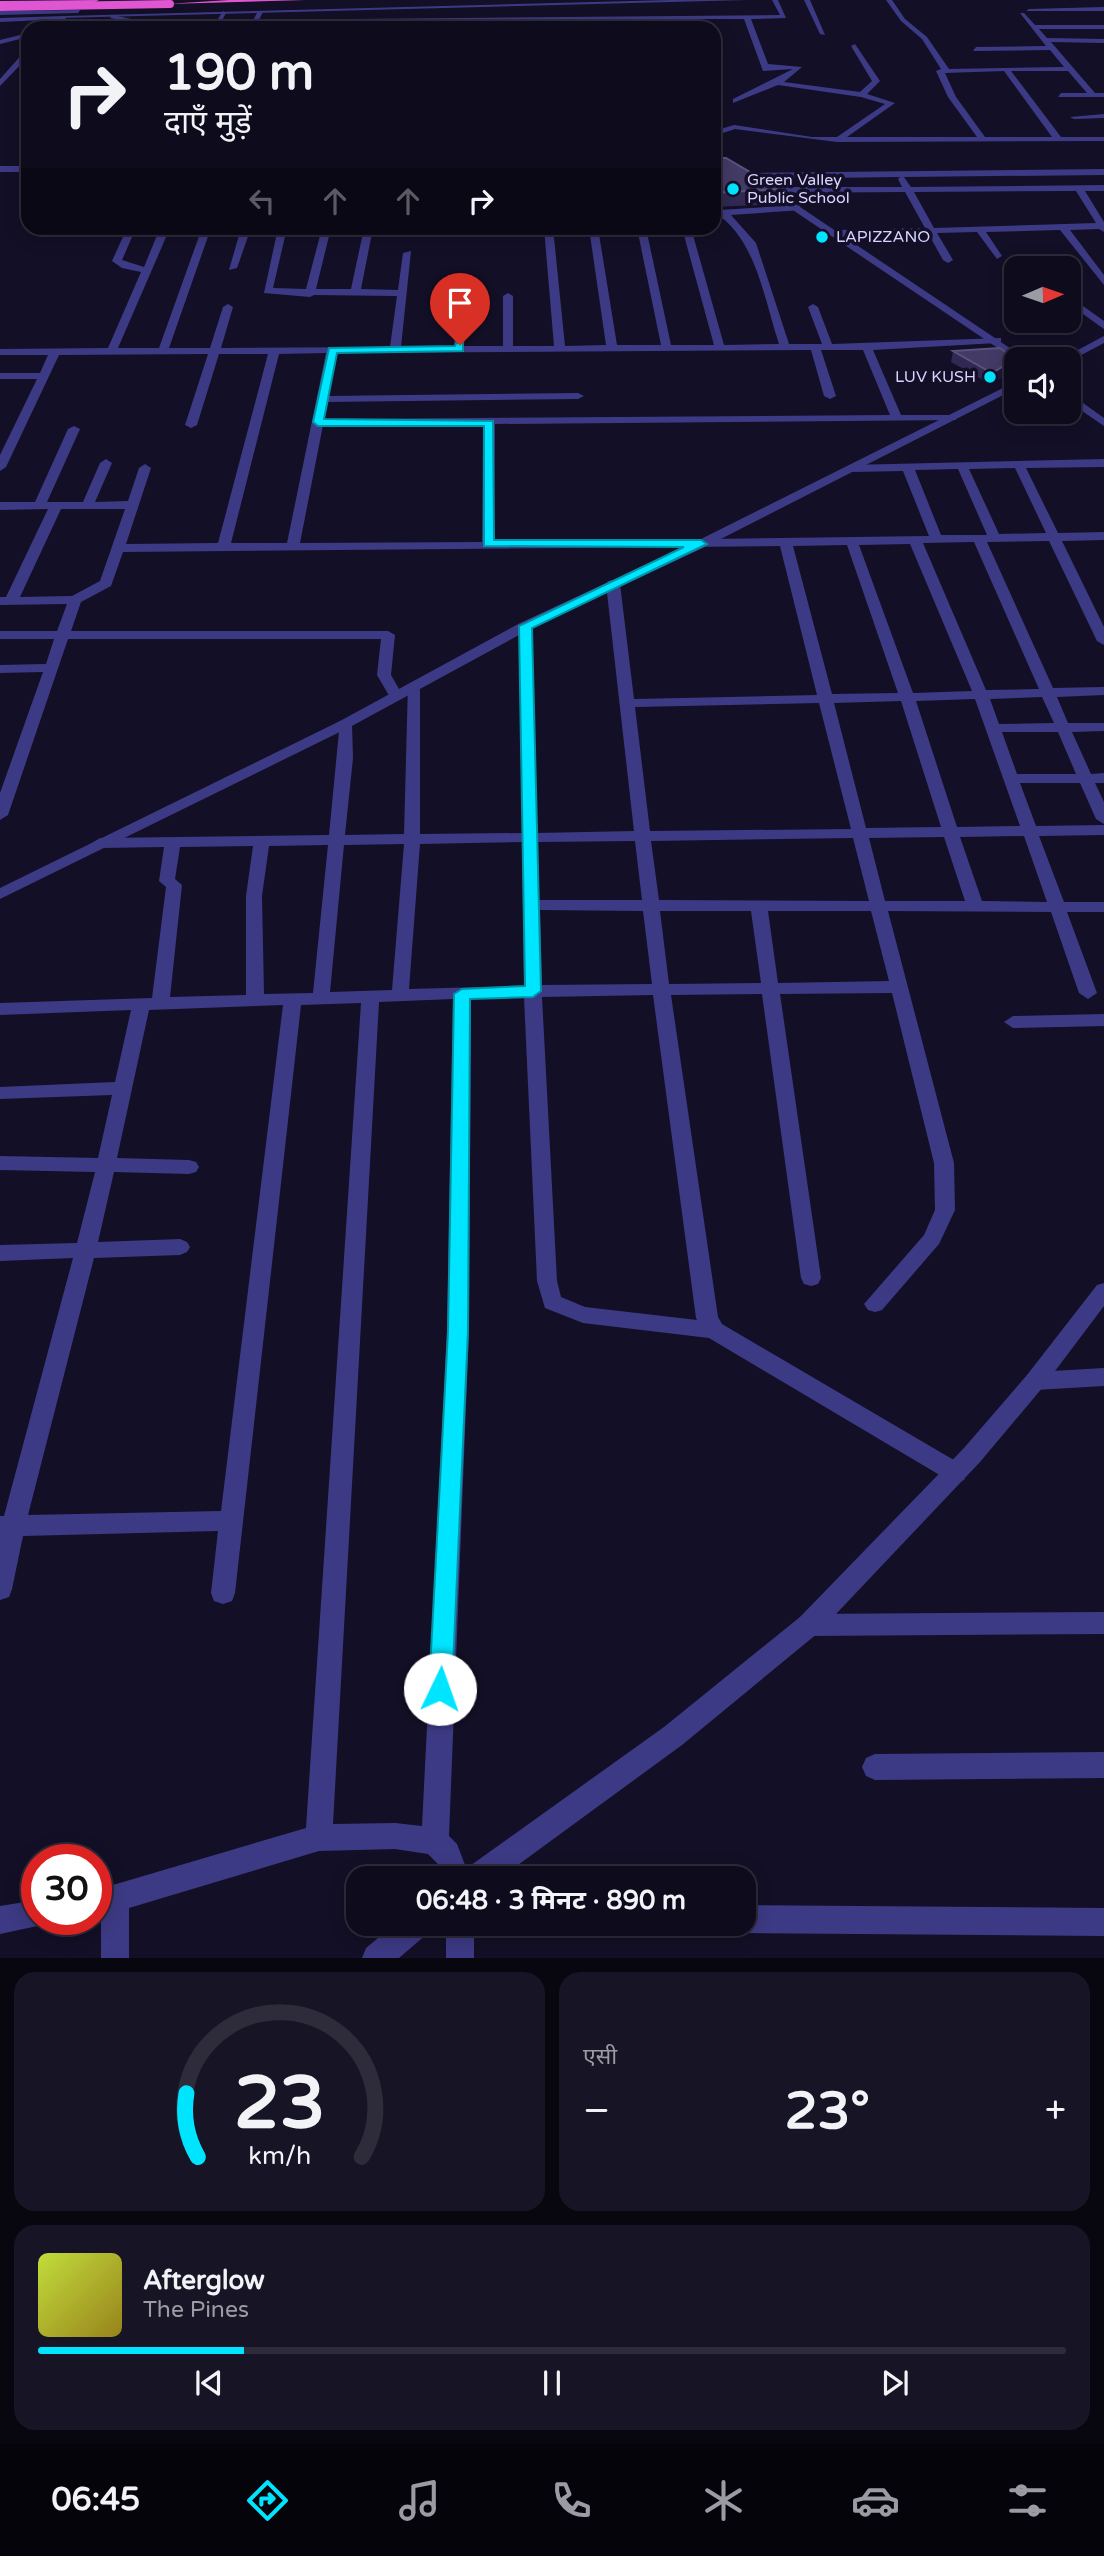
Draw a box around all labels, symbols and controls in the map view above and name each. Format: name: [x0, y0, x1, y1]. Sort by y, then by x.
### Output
text: 190 m: [164, 44, 314, 103]
icon: right: [49, 49, 140, 140]
text: दाएँ मुड़ें: [164, 104, 252, 142]
place label: Green Valley Public School: [747, 170, 850, 208]
marker: Green Valley Public School: [725, 181, 741, 197]
icon: left: [243, 182, 281, 220]
icon: ahead: [316, 182, 354, 220]
icon: ahead: [389, 182, 427, 220]
icon: right: [462, 182, 500, 220]
place label: LAPIZZANO: [836, 227, 930, 247]
marker: LAPIZZANO: [814, 229, 830, 245]
north arrow: [1004, 256, 1082, 332]
map controls: [1004, 256, 1081, 424]
pin: [430, 273, 490, 345]
icon: arrive: [441, 284, 479, 322]
button: sound: [1004, 347, 1081, 424]
place label: LUV KUSH: [895, 367, 976, 387]
marker: LUV KUSH: [982, 369, 998, 385]
position arrow: [403, 1652, 477, 1726]
speed limit sign: 30: [21, 1844, 112, 1935]
text: 06:48 · 3 मिनट · 890 m: [416, 1885, 686, 1916]
text: एसी: [583, 2043, 617, 2071]
text: 23: [234, 2061, 325, 2149]
text: 23°: [785, 2080, 870, 2143]
text: −: [583, 2088, 610, 2134]
text: +: [1045, 2088, 1066, 2134]
text: km/h: [248, 2141, 311, 2171]
text: Afterglow: [143, 2265, 265, 2296]
text: The Pines: [143, 2296, 249, 2324]
icon: previous: [190, 2364, 228, 2402]
icon: pause: [533, 2364, 571, 2402]
icon: next: [876, 2364, 914, 2402]
icon: directions: [243, 2476, 292, 2525]
icon: music: [395, 2476, 444, 2525]
icon: phone: [547, 2476, 596, 2525]
icon: climate: [699, 2476, 748, 2525]
icon: car: [851, 2476, 900, 2525]
icon: filters: [1003, 2476, 1052, 2525]
text: 06:45: [52, 2481, 140, 2519]

